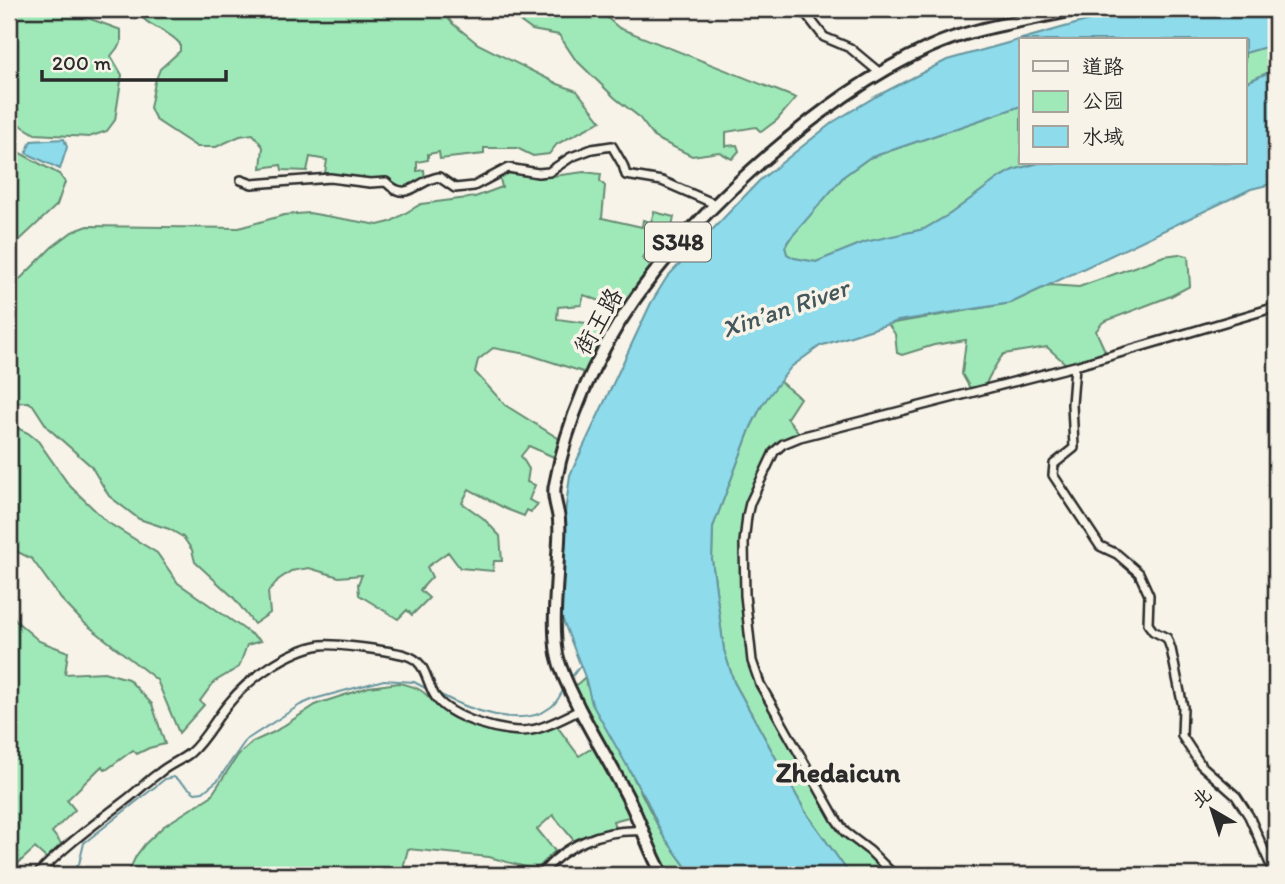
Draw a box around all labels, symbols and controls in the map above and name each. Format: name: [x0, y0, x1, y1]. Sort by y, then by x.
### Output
scale bar: [42, 38, 226, 82]
legend: [1019, 38, 1246, 164]
text: 200 m: [52, 50, 112, 75]
text: 道路: [1082, 54, 1124, 79]
text: 公园: [1082, 88, 1124, 113]
text: 水域: [1082, 124, 1124, 149]
road number: S348: [645, 222, 711, 262]
water label: Xin’an River: [717, 270, 855, 345]
street label: 街王路: [567, 283, 629, 359]
district label: Zhedaicun: [776, 755, 901, 789]
north arrow: [1176, 776, 1246, 846]
text: 北: [1187, 782, 1216, 812]

